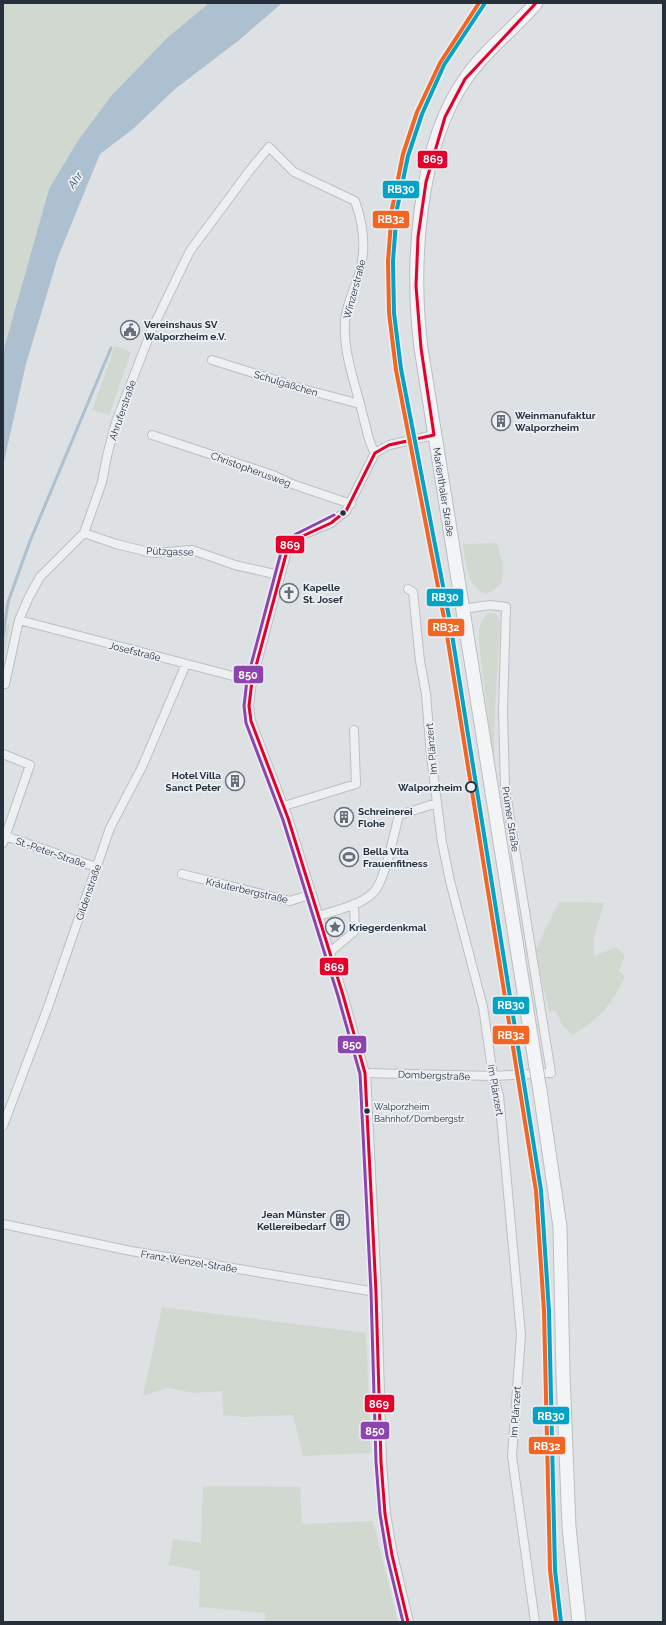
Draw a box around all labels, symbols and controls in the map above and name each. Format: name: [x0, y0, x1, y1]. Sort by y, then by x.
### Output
line badge: 869: [417, 150, 448, 169]
text: 869: [423, 153, 443, 166]
water label: Ahr: [65, 169, 86, 192]
line badge: RB30: [382, 180, 420, 199]
text: RB30: [387, 183, 415, 196]
line badge: RB32: [372, 210, 410, 229]
text: RB32: [377, 213, 405, 226]
street label: Winzerstraße: [341, 258, 368, 320]
public building icon: Vereinshaus SV Walporzheim e.V.: [119, 319, 141, 341]
place label: Vereinshaus SV Walporzheim e.V.: [144, 319, 226, 342]
street label: Schulgäßchen: [253, 369, 319, 398]
street label: Ahruferstraße: [107, 378, 138, 442]
building icon: Weinmanufaktur Walporzheim: [490, 410, 512, 432]
place label: Weinmanufaktur Walporzheim: [515, 410, 596, 433]
street label: Marienthaler Straße: [431, 447, 456, 538]
street label: Christopherusweg: [209, 450, 292, 489]
unlabelled marker: [338, 508, 348, 518]
line badge: 869: [275, 535, 305, 554]
text: 869: [280, 539, 300, 552]
street label: Pützgasse: [146, 545, 194, 558]
church icon: Kapelle St. Josef: [278, 582, 300, 604]
place label: Kapelle St. Josef: [303, 582, 343, 605]
line badge: RB30: [426, 588, 464, 607]
text: RB30: [431, 591, 459, 604]
line badge: RB32: [427, 618, 465, 637]
text: RB32: [432, 621, 460, 634]
street label: Josefstraße: [108, 640, 162, 663]
line badge: 850: [233, 665, 264, 684]
text: 850: [238, 669, 258, 682]
street label: Im Plänzert: [424, 722, 439, 775]
place label: Hotel Villa Sanct Peter: [166, 770, 221, 793]
building icon: Hotel Villa Sanct Peter: [224, 770, 246, 792]
marker: Walporzheim: [465, 781, 477, 793]
place label: Walporzheim: [398, 782, 462, 793]
street label: Prümer Straße: [500, 786, 521, 853]
building icon: Schreinerei Flohe: [333, 806, 355, 828]
place label: Schreinerei Flohe: [358, 806, 413, 829]
street label: St.-Peter-Straße: [14, 835, 88, 870]
sports icon: Bella Vita Frauenfitness: [338, 846, 360, 868]
place label: Bella Vita Frauenfitness: [363, 846, 428, 869]
street label: Gildenstraße: [74, 863, 103, 922]
street label: Kräuterbergstraße: [205, 876, 289, 905]
place icon: Kriegerdenkmal: [324, 916, 346, 938]
place label: Kriegerdenkmal: [349, 922, 427, 933]
line badge: 869: [319, 957, 349, 976]
text: 869: [324, 961, 344, 974]
line badge: RB30: [492, 996, 530, 1015]
text: RB30: [497, 999, 525, 1012]
line badge: RB32: [492, 1025, 530, 1045]
text: RB32: [497, 1029, 525, 1042]
line badge: 850: [337, 1035, 367, 1054]
text: 850: [342, 1039, 362, 1052]
street label: Im Plänzert: [486, 1064, 506, 1117]
street label: Dombergstraße: [398, 1069, 470, 1082]
place label: Walporzheim Bahnhof/Dombergstr.: [374, 1102, 465, 1124]
marker: Walporzheim Bahnhof/Dombergstr.: [362, 1106, 372, 1116]
place label: Jean Münster Kellereibedarf: [257, 1209, 326, 1232]
building icon: Jean Münster Kellereibedarf: [329, 1209, 351, 1231]
street label: Franz-Wenzel-Straße: [140, 1248, 238, 1275]
street label: Im Plänzert: [508, 1385, 523, 1438]
line badge: 869: [364, 1394, 395, 1413]
text: 869: [369, 1398, 389, 1411]
line badge: RB30: [532, 1406, 570, 1425]
text: RB30: [537, 1410, 565, 1423]
line badge: 850: [360, 1421, 390, 1440]
text: 850: [365, 1425, 385, 1438]
line badge: RB32: [528, 1436, 566, 1455]
text: RB32: [533, 1440, 561, 1453]

